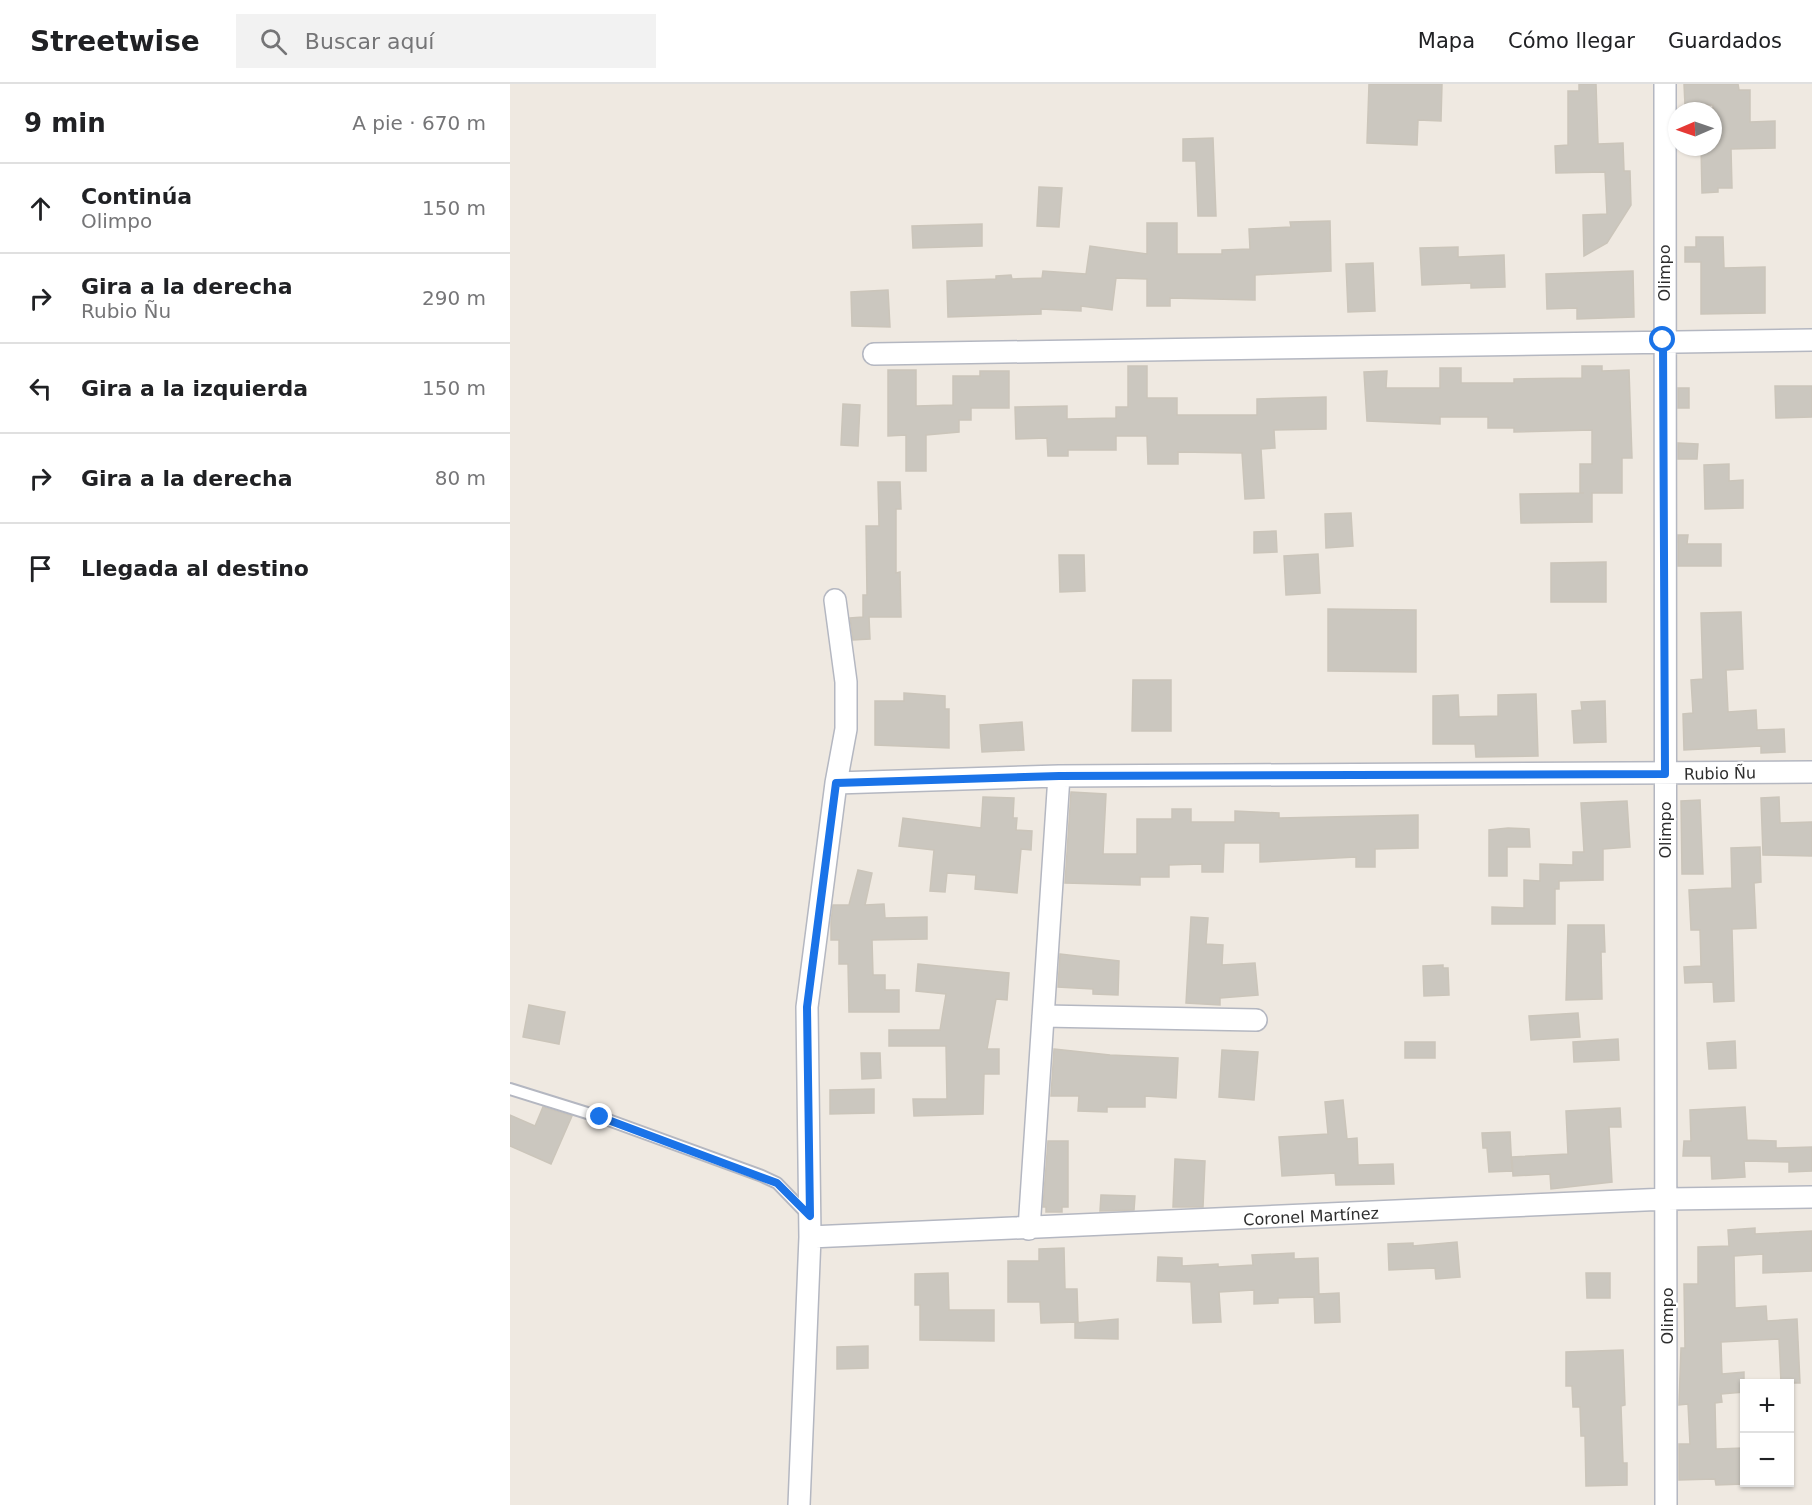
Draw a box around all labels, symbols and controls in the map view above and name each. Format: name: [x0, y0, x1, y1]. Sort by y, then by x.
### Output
search box: [236, 14, 656, 68]
text: Streetwise: [30, 25, 200, 58]
icon: search: [257, 25, 290, 58]
text: Buscar aquí: [305, 29, 434, 54]
text: Mapa: [1418, 29, 1475, 53]
text: Cómo llegar: [1508, 29, 1635, 53]
text: Guardados: [1668, 29, 1782, 53]
north arrow: [1668, 102, 1722, 156]
text: 9 min: [24, 108, 106, 138]
text: A pie · 670 m: [352, 111, 486, 135]
text: Continúa: [81, 184, 192, 209]
icon: ahead: [24, 192, 57, 225]
text: 150 m: [422, 196, 486, 220]
text: Olimpo: [81, 209, 152, 233]
street label: Olimpo: [1655, 244, 1674, 302]
text: Gira a la derecha: [81, 274, 293, 299]
icon: right: [24, 282, 57, 315]
text: 290 m: [422, 286, 486, 310]
text: Rubio Ñu: [81, 299, 171, 323]
route start: [1649, 326, 1675, 352]
icon: left: [24, 372, 57, 405]
text: Gira a la izquierda: [81, 376, 308, 401]
text: 150 m: [422, 376, 486, 400]
icon: right: [24, 462, 57, 495]
text: Gira a la derecha: [81, 466, 293, 491]
text: 80 m: [435, 466, 486, 490]
icon: arrive: [24, 552, 57, 585]
text: Llegada al destino: [81, 556, 309, 581]
street label: Rubio Ñu: [1684, 763, 1756, 784]
street label: Olimpo: [1656, 801, 1675, 859]
route end: [586, 1103, 612, 1129]
street label: Coronel Martínez: [1243, 1203, 1379, 1230]
street label: Olimpo: [1658, 1287, 1677, 1345]
map controls: [1740, 1379, 1794, 1487]
button: +: [1740, 1379, 1794, 1433]
button: −: [1740, 1433, 1794, 1487]

